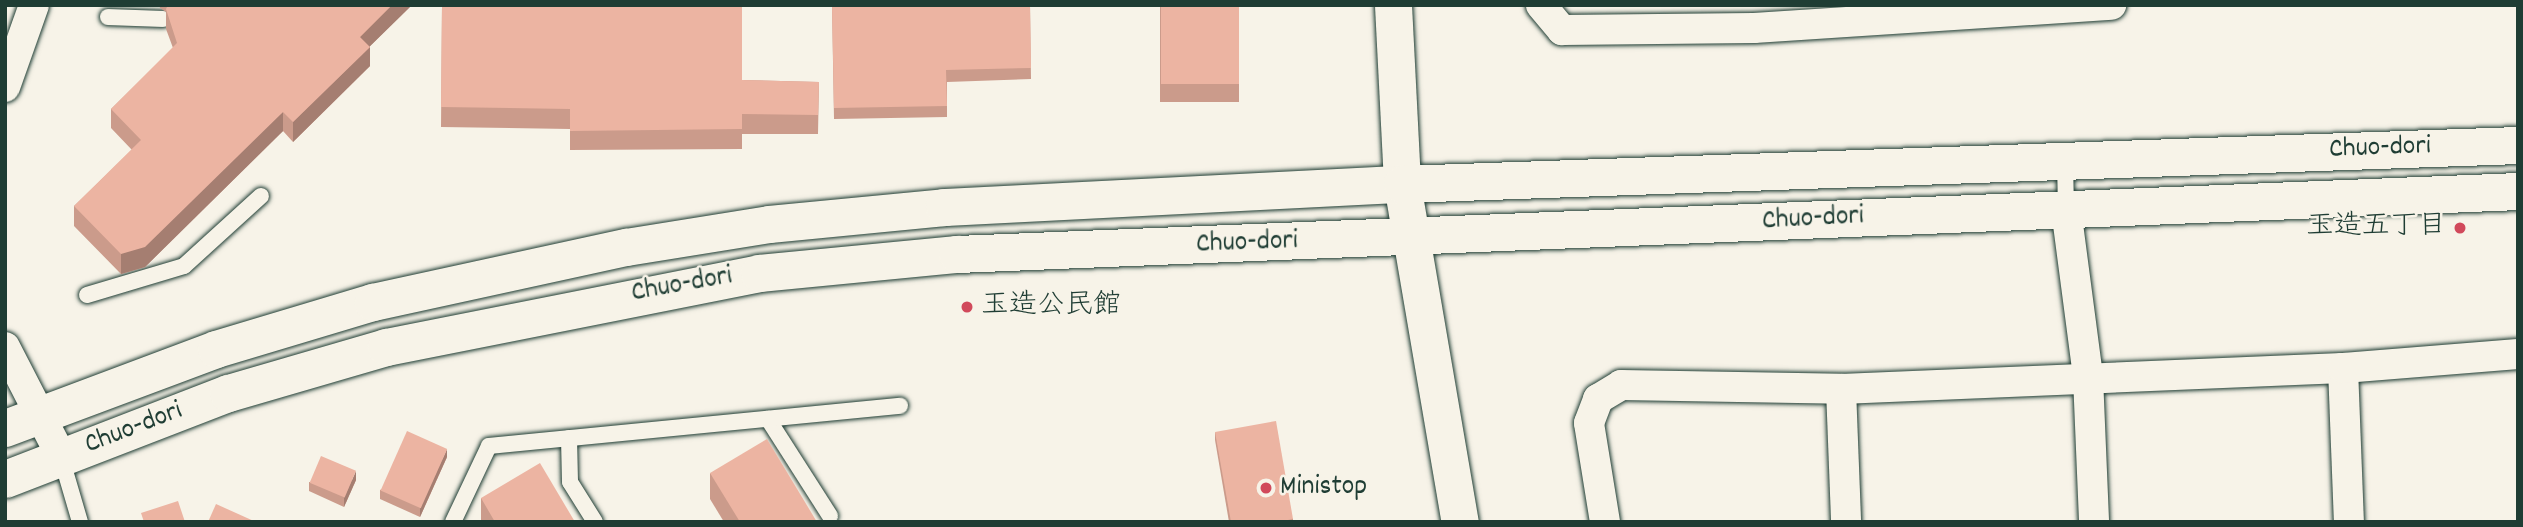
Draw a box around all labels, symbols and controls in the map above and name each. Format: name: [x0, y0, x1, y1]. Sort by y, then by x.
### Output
street label: Chuo-dori: [2329, 130, 2431, 168]
street label: Chuo-dori: [1761, 201, 1865, 239]
place label: 玉造五丁目: [2306, 211, 2446, 245]
marker: 玉造五丁目: [2452, 220, 2468, 236]
street label: Chuo-dori: [1196, 225, 1298, 263]
street label: Chuo-dori: [629, 261, 735, 311]
place label: 玉造公民館: [981, 290, 1121, 324]
marker: 玉造公民館: [959, 299, 975, 315]
street label: Chuo-dori: [80, 395, 188, 463]
place label: Ministop: [1280, 471, 1367, 505]
marker: Ministop: [1258, 480, 1274, 496]

